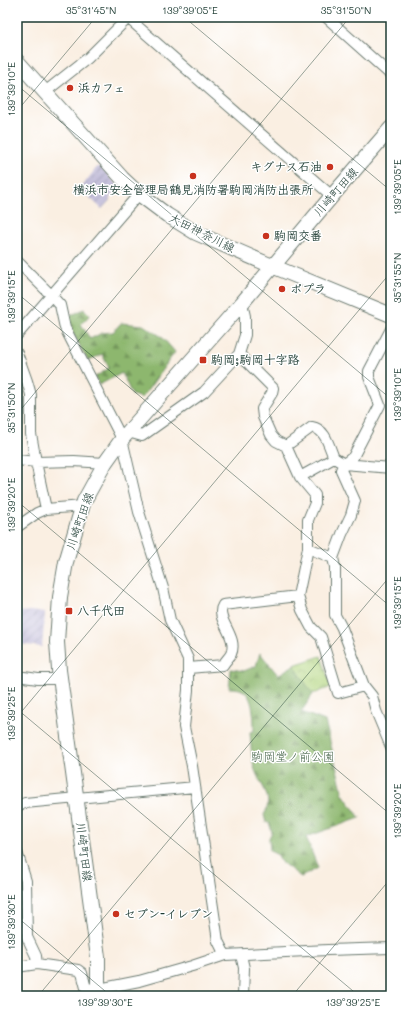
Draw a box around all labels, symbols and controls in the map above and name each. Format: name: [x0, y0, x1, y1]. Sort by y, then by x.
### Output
text: 35°31'45"N: [66, 3, 116, 17]
text: 139°39'05"E: [162, 3, 218, 17]
text: 35°31'50"N: [321, 3, 372, 17]
text: 139°39'10"E: [4, 62, 18, 116]
place label: 浜カフェ: [78, 79, 125, 95]
marker: 浜カフェ: [65, 83, 75, 93]
place label: キグナス石油: [250, 158, 322, 174]
text: 139°39'05"E: [390, 159, 404, 215]
marker: キグナス石油: [325, 162, 335, 172]
street label: 川崎町田線: [310, 163, 361, 219]
marker: 横浜市安全管理局鶴見消防署駒岡消防出張所: [188, 171, 198, 181]
place label: 横浜市安全管理局鶴見消防署駒岡消防出張所: [73, 181, 314, 197]
street label: 大田神奈川線: [167, 209, 238, 256]
place label: 駒岡交番: [274, 227, 322, 243]
marker: 駒岡交番: [261, 231, 271, 241]
text: 35°31'55"N: [390, 253, 404, 303]
text: 139°39'15"E: [4, 270, 18, 324]
place label: ポプラ: [290, 280, 326, 296]
marker: ポプラ: [277, 284, 287, 294]
place label: 駒岡;駒岡十字路: [211, 351, 299, 367]
marker: 駒岡;駒岡十字路: [198, 355, 208, 365]
text: 139°39'10"E: [390, 368, 404, 422]
text: 35°31'50"N: [4, 383, 18, 434]
text: 139°39'20"E: [4, 477, 18, 533]
street label: 川崎町田線: [62, 490, 96, 552]
text: 139°39'15"E: [390, 576, 404, 630]
place label: 八千代田: [77, 602, 125, 618]
marker: 八千代田: [64, 606, 74, 616]
text: 139°39'25"E: [4, 686, 18, 741]
park label: 駒岡堂ノ前公園: [251, 748, 335, 764]
text: 139°39'20"E: [390, 783, 404, 839]
street label: 川崎町田線: [73, 821, 97, 883]
text: 139°39'30"E: [4, 894, 18, 950]
place label: セブン-イレブン: [124, 905, 213, 921]
marker: セブン-イレブン: [111, 909, 121, 919]
text: 139°39'30"E: [77, 995, 133, 1009]
text: 139°39'25"E: [326, 995, 381, 1009]

